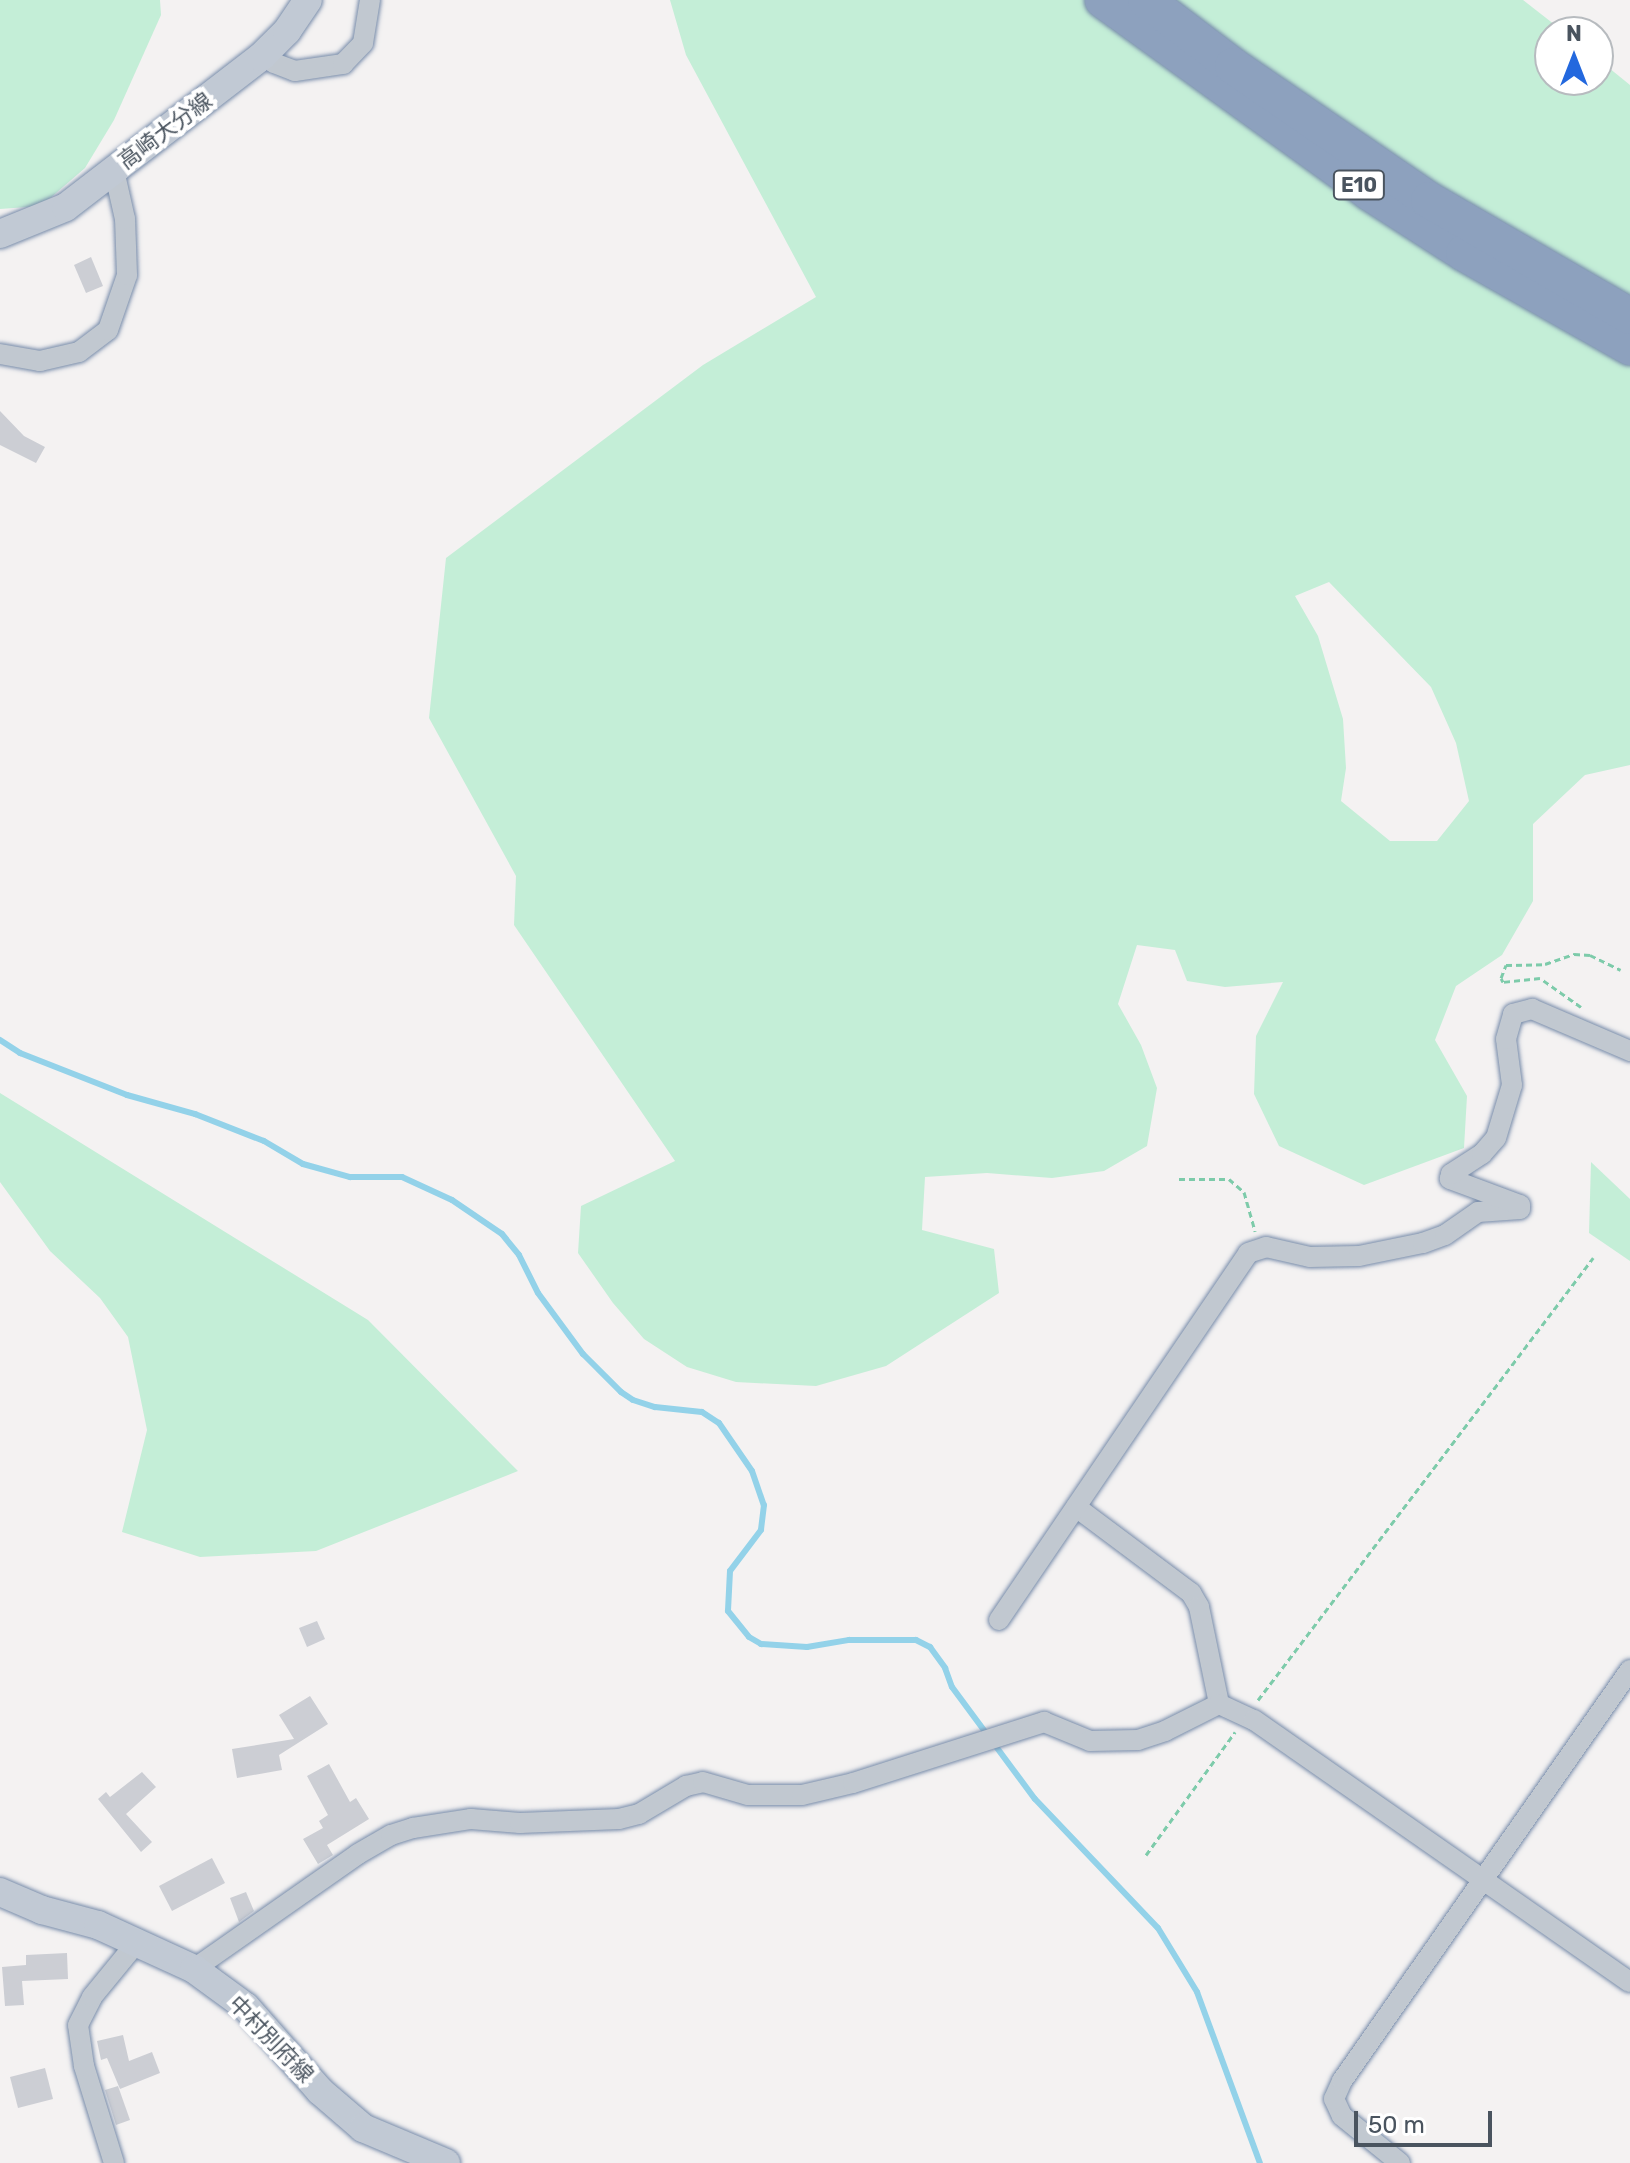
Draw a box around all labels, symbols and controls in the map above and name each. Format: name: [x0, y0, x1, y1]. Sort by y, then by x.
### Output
north arrow: [1534, 16, 1614, 96]
text: N: [1566, 20, 1582, 47]
street label: 高崎大分線: [113, 87, 217, 175]
road number: E10: [1331, 169, 1387, 201]
street label: 中村別府線: [223, 1990, 319, 2088]
scale bar: [1358, 2095, 1496, 2145]
text: 50 m: [1368, 2111, 1425, 2139]

